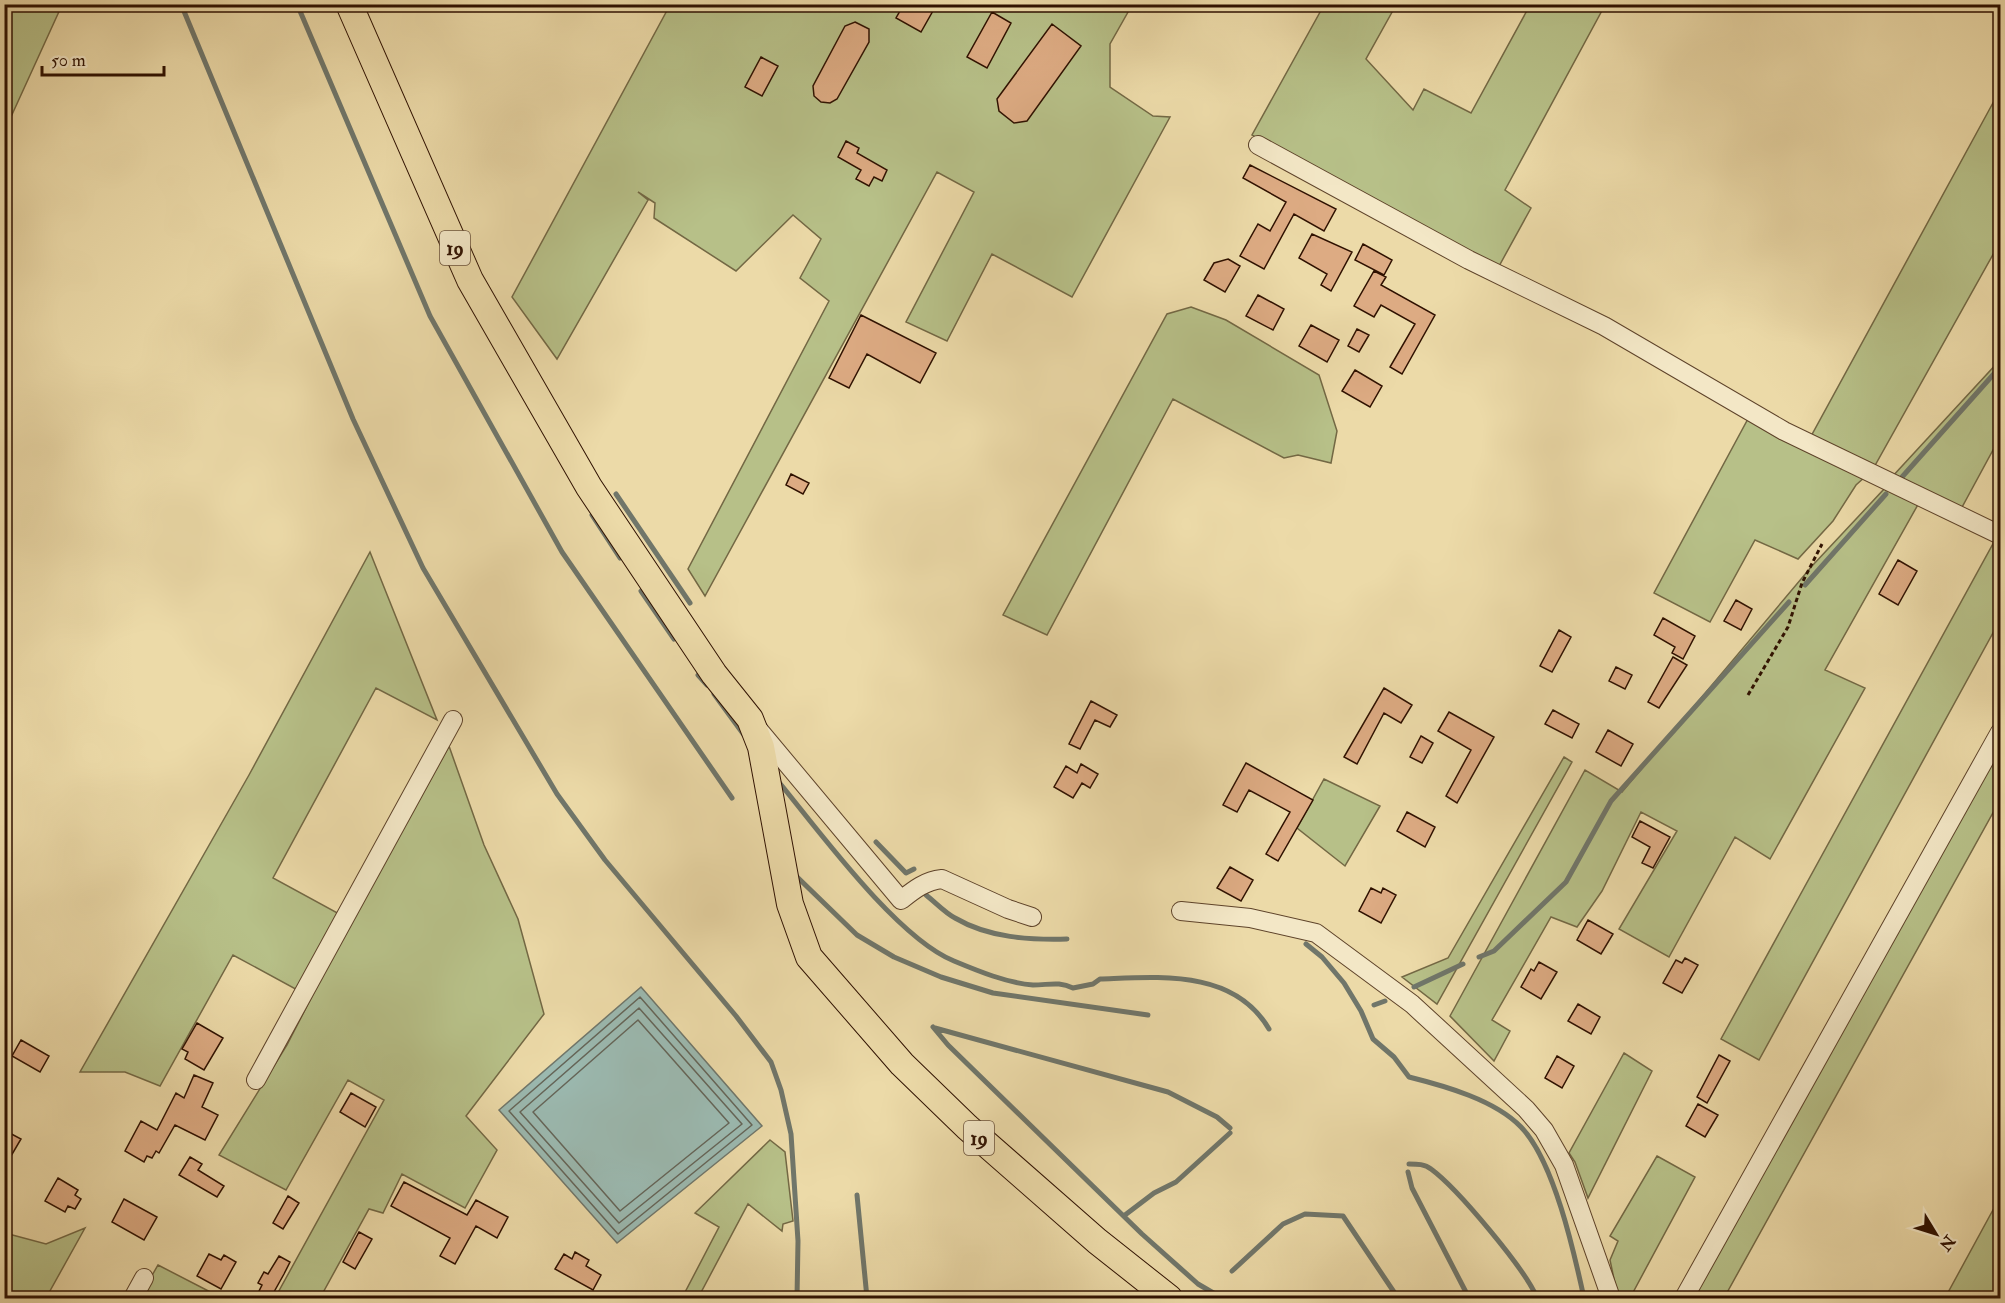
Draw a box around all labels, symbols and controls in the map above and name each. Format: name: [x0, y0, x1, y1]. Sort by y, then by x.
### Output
scale bar: [42, 39, 164, 77]
text: 50 m: [51, 49, 86, 72]
road number: 19: [440, 231, 470, 265]
road number: 19: [964, 1121, 994, 1155]
north arrow: [1906, 1204, 1966, 1264]
text: N: [1934, 1230, 1960, 1255]

